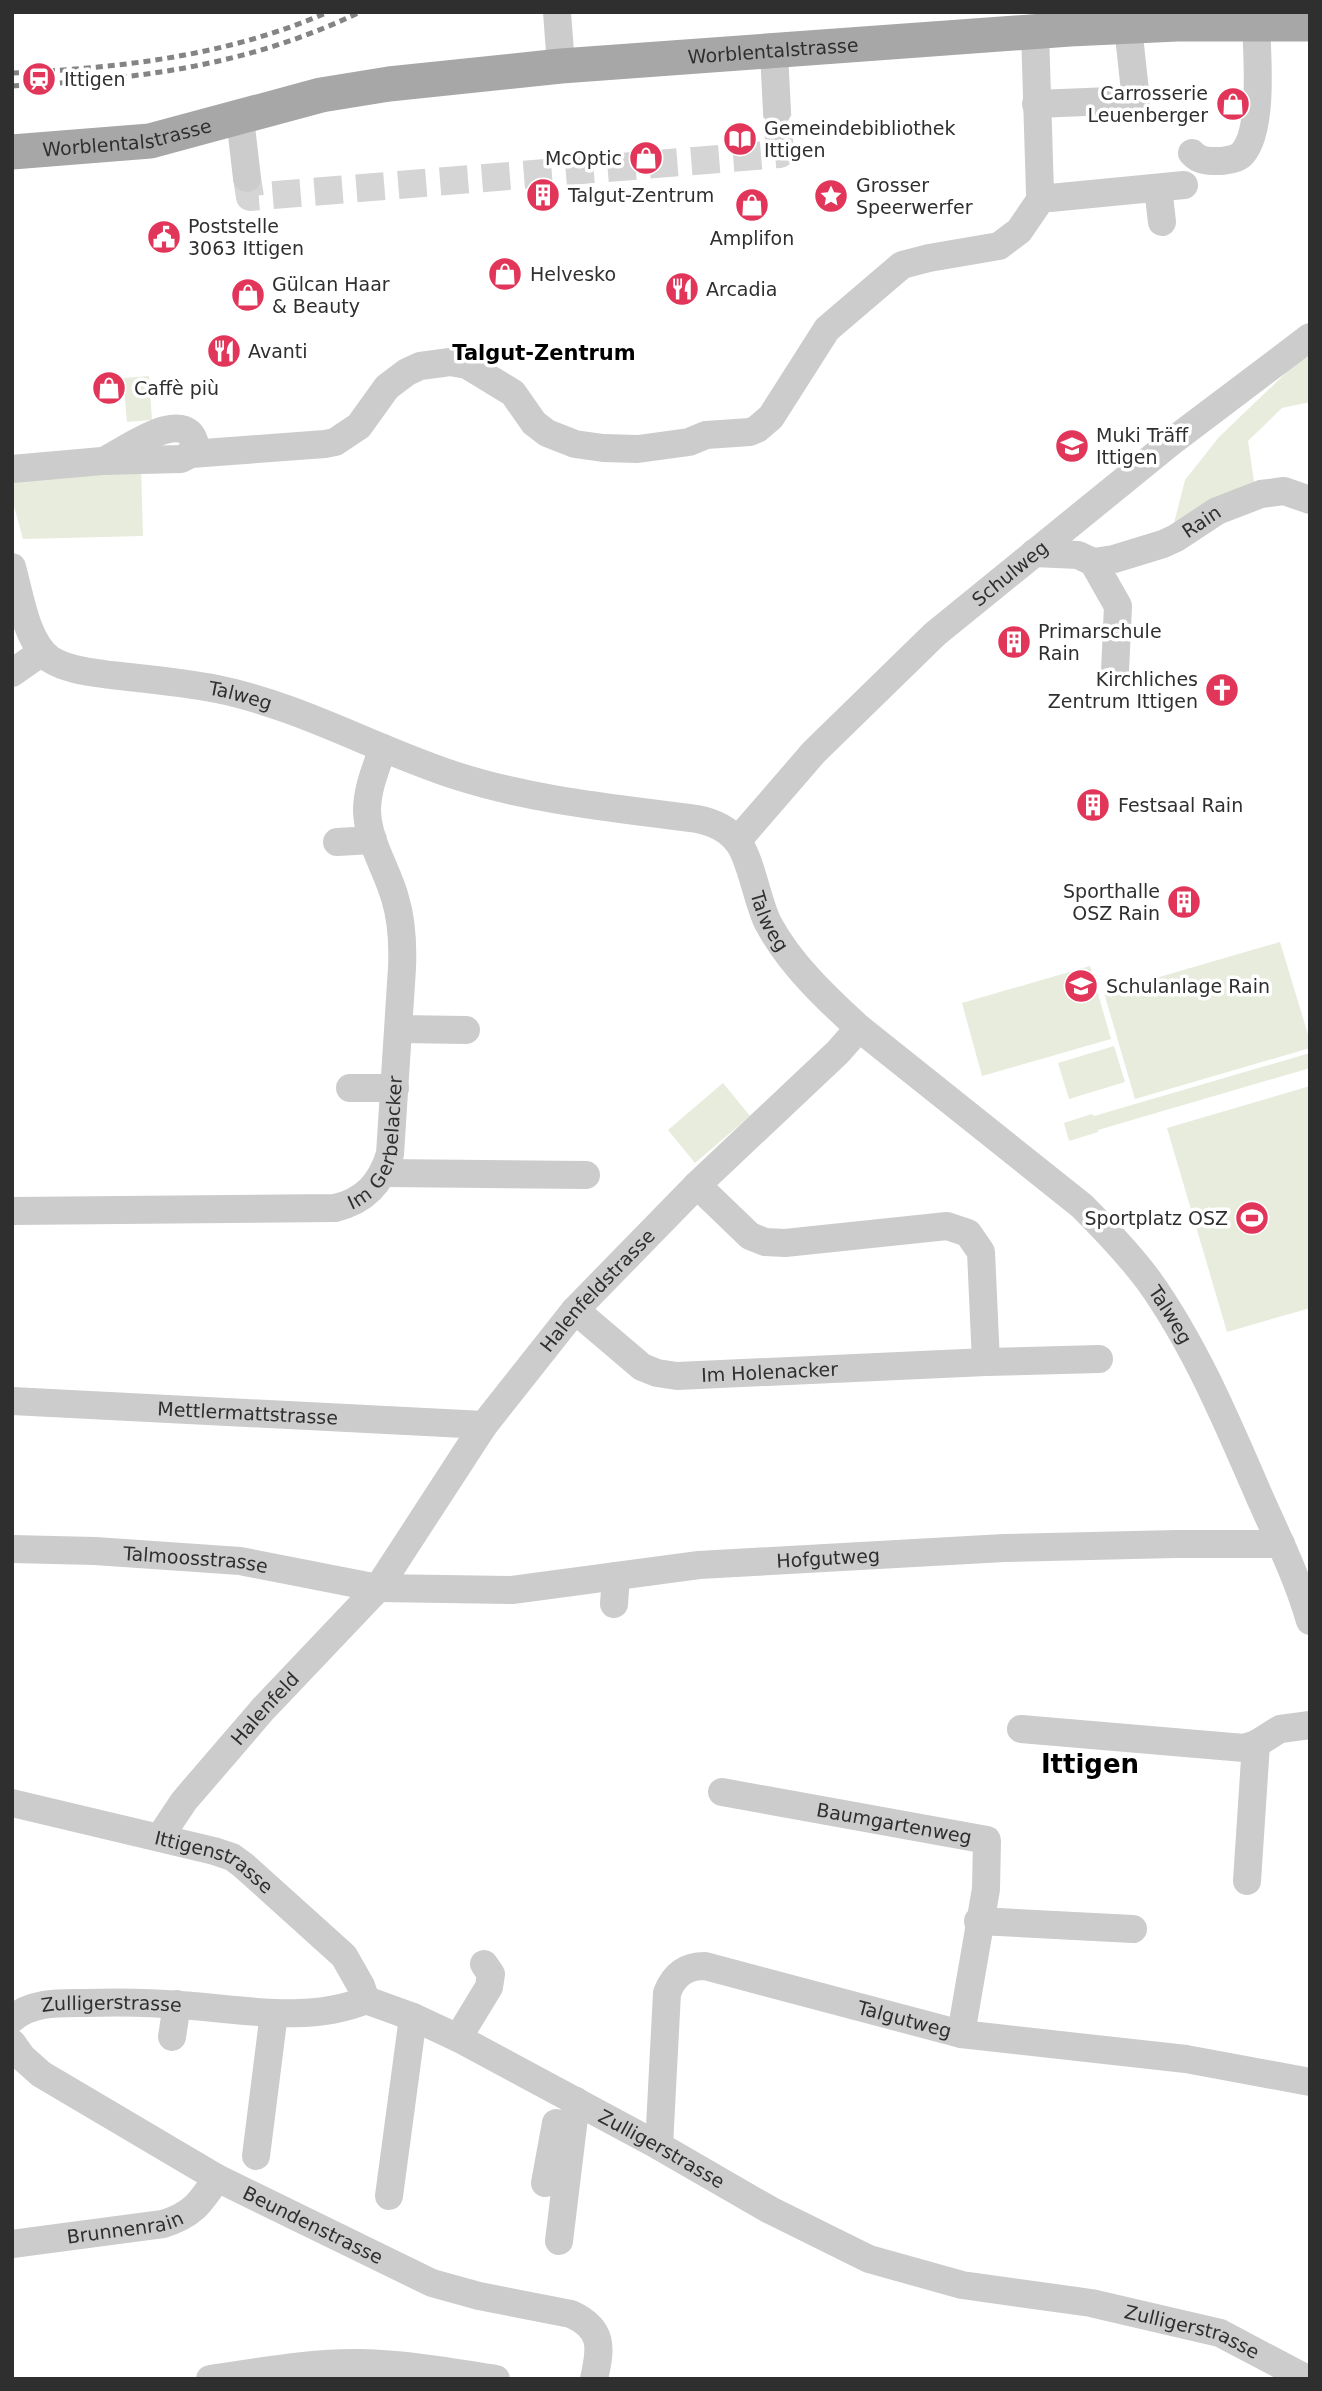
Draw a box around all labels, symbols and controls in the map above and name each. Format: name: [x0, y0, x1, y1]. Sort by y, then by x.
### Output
street label: Worblentalstrasse: [687, 33, 859, 68]
station icon: Ittigen: [20, 60, 58, 98]
place label: Ittigen: [64, 68, 126, 90]
place label: Carrosserie Leuenberger: [1087, 82, 1208, 126]
shop icon: Carrosserie Leuenberger: [1214, 85, 1252, 123]
street label: Worblentalstrasse: [42, 114, 214, 161]
place label: Gemeindebibliothek Ittigen: [764, 117, 955, 161]
library icon: Gemeindebibliothek Ittigen: [721, 120, 759, 158]
shop icon: McOptic: [627, 139, 665, 177]
place label: McOptic: [545, 147, 622, 169]
place label: Grosser Speerwerfer: [856, 174, 973, 218]
building icon: Talgut-Zentrum: [524, 176, 562, 214]
place icon: Grosser Speerwerfer: [812, 177, 850, 215]
place label: Talgut-Zentrum: [567, 184, 714, 206]
shop icon: Amplifon: [733, 186, 771, 224]
place label: Poststelle 3063 Ittigen: [188, 215, 304, 259]
public building icon: Poststelle 3063 Ittigen: [145, 218, 183, 256]
place label: Amplifon: [710, 227, 794, 249]
shop icon: Helvesko: [486, 255, 524, 293]
place label: Helvesko: [530, 263, 616, 285]
restaurant icon: Arcadia: [663, 270, 701, 308]
place label: Gülcan Haar & Beauty: [272, 273, 390, 317]
shop icon: Gülcan Haar & Beauty: [229, 276, 267, 314]
place label: Arcadia: [706, 278, 777, 300]
restaurant icon: Avanti: [205, 332, 243, 370]
place label: Avanti: [248, 340, 308, 362]
district label: Talgut-Zentrum: [452, 341, 636, 365]
shop icon: Caffè più: [90, 369, 128, 407]
place label: Caffè più: [134, 377, 219, 399]
place label: Muki Träff Ittigen: [1096, 424, 1189, 468]
school or university icon: Muki Träff Ittigen: [1053, 427, 1091, 465]
street label: Rain: [1178, 501, 1225, 542]
street label: Schulweg: [967, 536, 1052, 611]
place label: Primarschule Rain: [1038, 620, 1162, 664]
building icon: Primarschule Rain: [995, 623, 1033, 661]
place label: Kirchliches Zentrum Ittigen: [1048, 668, 1198, 712]
church icon: Kirchliches Zentrum Ittigen: [1203, 671, 1241, 709]
street label: Talweg: [206, 676, 275, 714]
building icon: Festsaal Rain: [1074, 786, 1112, 824]
place label: Festsaal Rain: [1118, 794, 1243, 816]
place label: Sporthalle OSZ Rain: [1063, 880, 1160, 924]
building icon: Sporthalle OSZ Rain: [1165, 883, 1203, 921]
street label: Talweg: [746, 887, 794, 956]
school or university icon: Schulanlage Rain: [1062, 967, 1100, 1005]
place label: Schulanlage Rain: [1106, 975, 1270, 997]
street label: Im Gerbelacker: [344, 1075, 406, 1214]
sports icon: Sportplatz OSZ: [1233, 1199, 1271, 1237]
place label: Sportplatz OSZ: [1085, 1207, 1228, 1229]
street label: Halenfeldstrasse: [535, 1224, 659, 1356]
street label: Talweg: [1144, 1280, 1197, 1348]
street label: Im Holenacker: [701, 1358, 839, 1386]
street label: Mettlermattstrasse: [157, 1397, 339, 1429]
street label: Talmoosstrasse: [121, 1542, 270, 1577]
street label: Hofgutweg: [776, 1544, 880, 1572]
street label: Halenfeld: [226, 1667, 303, 1749]
district label: Ittigen: [1041, 1749, 1139, 1779]
street label: Baumgartenweg: [815, 1798, 974, 1848]
street label: Ittigenstrasse: [152, 1826, 278, 1898]
street label: Zulligerstrasse: [40, 1991, 183, 2016]
street label: Talgutweg: [854, 1996, 954, 2042]
street label: Zulligerstrasse: [595, 2105, 729, 2193]
street label: Beundenstrasse: [239, 2181, 387, 2268]
street label: Brunnenrain: [65, 2206, 187, 2248]
street label: Zulligerstrasse: [1122, 2300, 1263, 2363]

